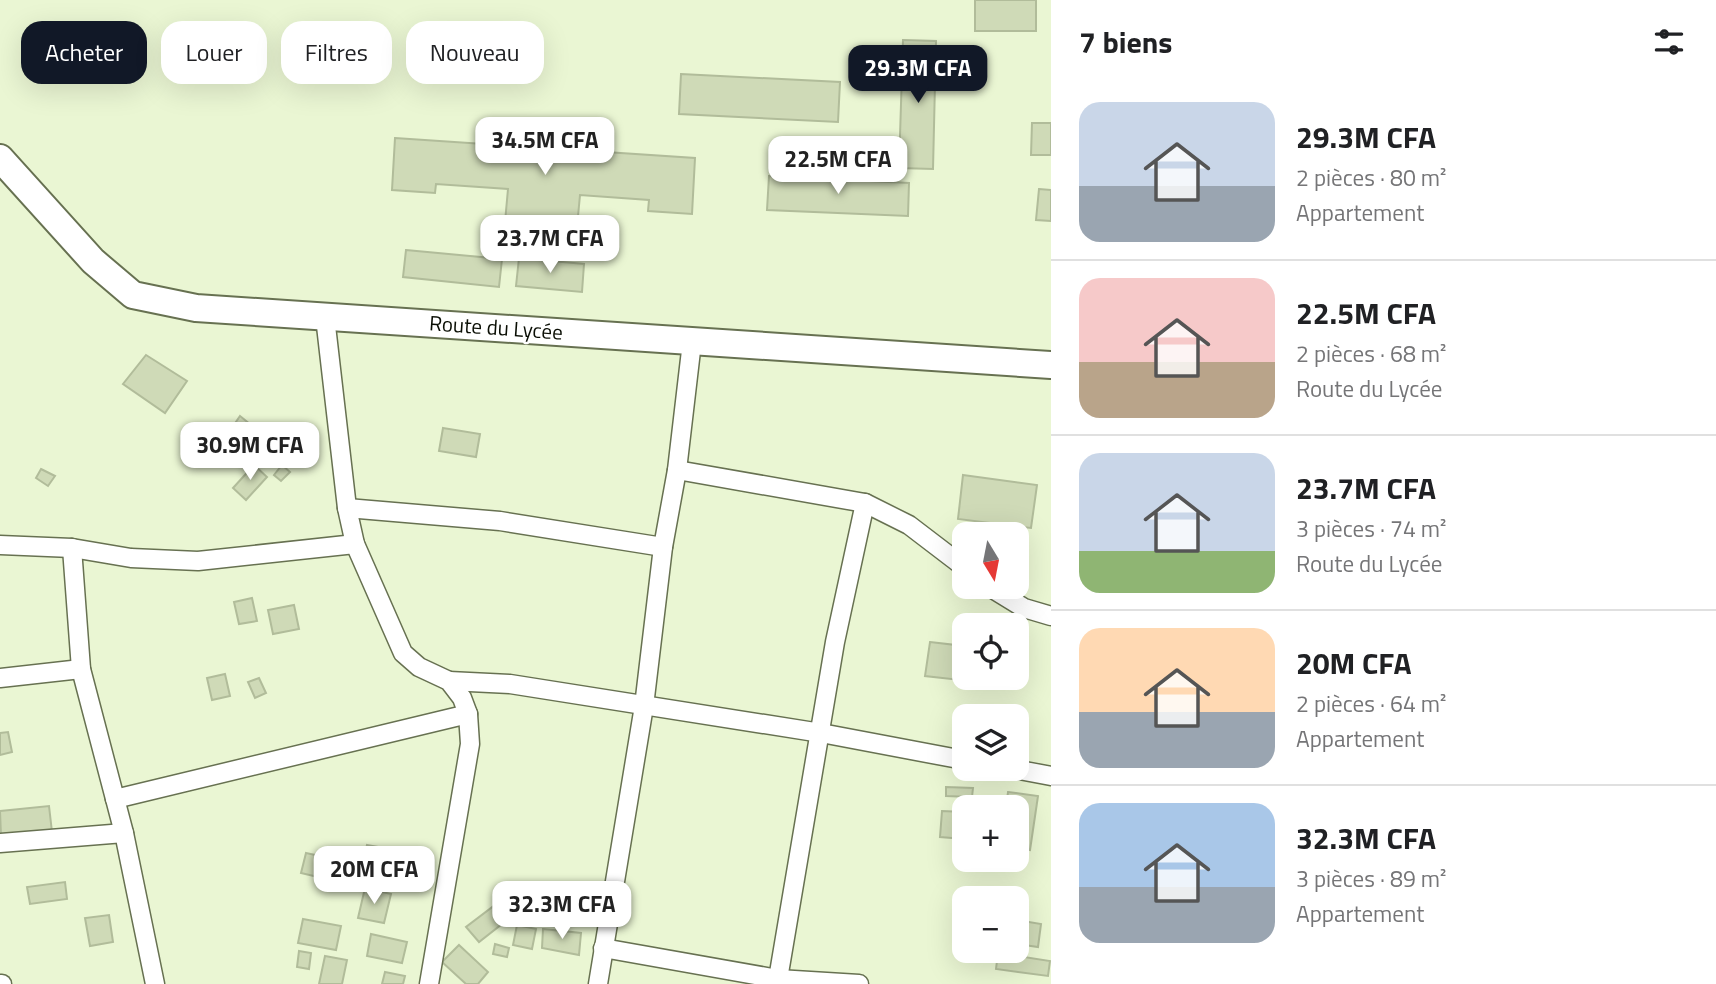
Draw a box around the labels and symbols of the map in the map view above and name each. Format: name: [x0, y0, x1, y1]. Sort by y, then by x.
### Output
pin: 29.3M CFA: [838, 46, 998, 105]
pin: 34.5M CFA: [465, 118, 625, 177]
pin: 22.5M CFA: [758, 136, 918, 196]
pin: 23.7M CFA: [470, 216, 630, 275]
street label: Route du Lycée: [428, 306, 564, 348]
pin: 30.9M CFA: [170, 422, 330, 482]
north arrow: [952, 522, 1029, 598]
pin: 20M CFA: [309, 846, 439, 906]
pin: 32.3M CFA: [482, 881, 642, 941]

